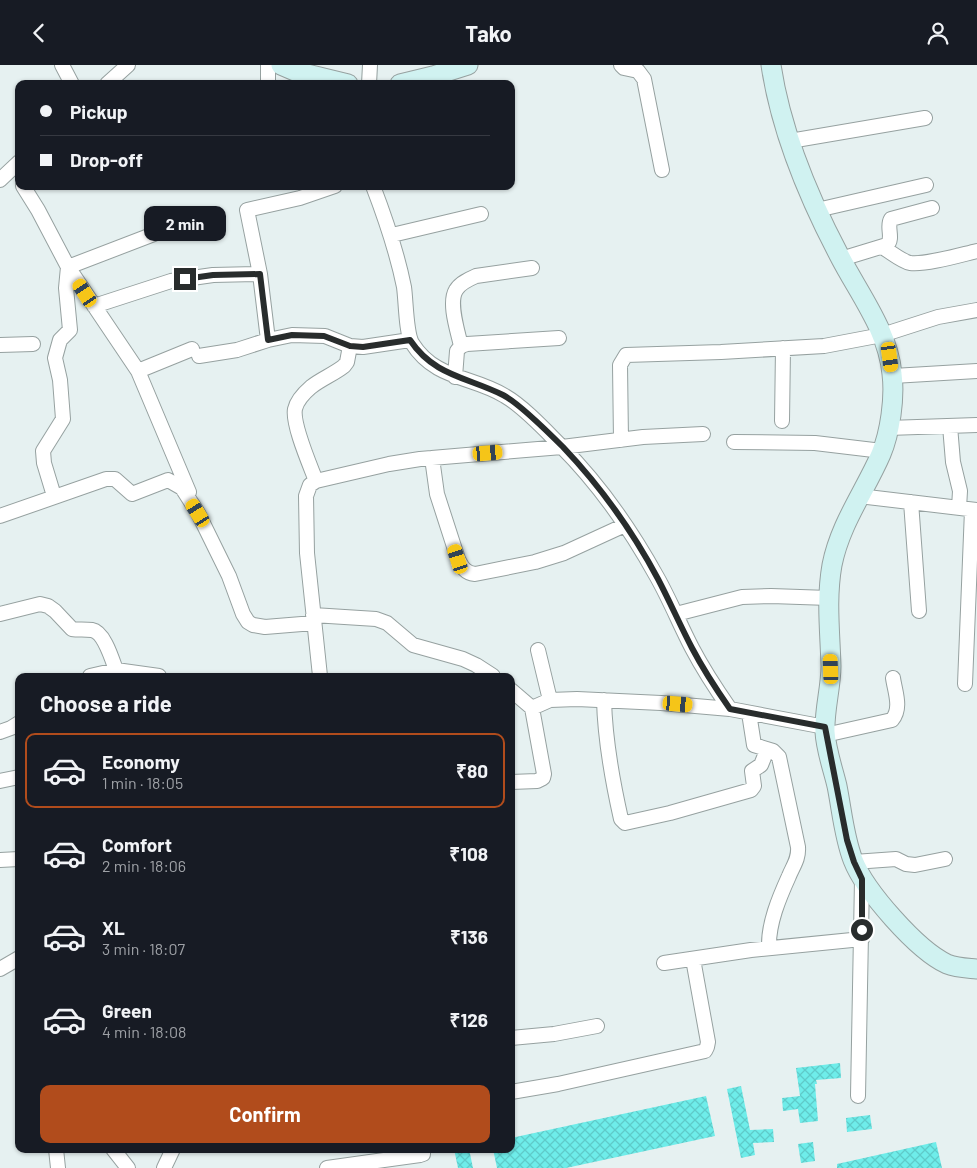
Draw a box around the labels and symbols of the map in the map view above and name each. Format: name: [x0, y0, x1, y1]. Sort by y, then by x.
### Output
callout: 2 min: [144, 207, 226, 241]
route end: [174, 268, 196, 290]
car: [70, 276, 99, 310]
car: [880, 341, 899, 373]
car: [472, 444, 503, 462]
car: [183, 496, 212, 530]
car: [446, 542, 469, 576]
car: [822, 654, 839, 684]
car: [662, 695, 693, 713]
route start: [851, 919, 873, 941]

